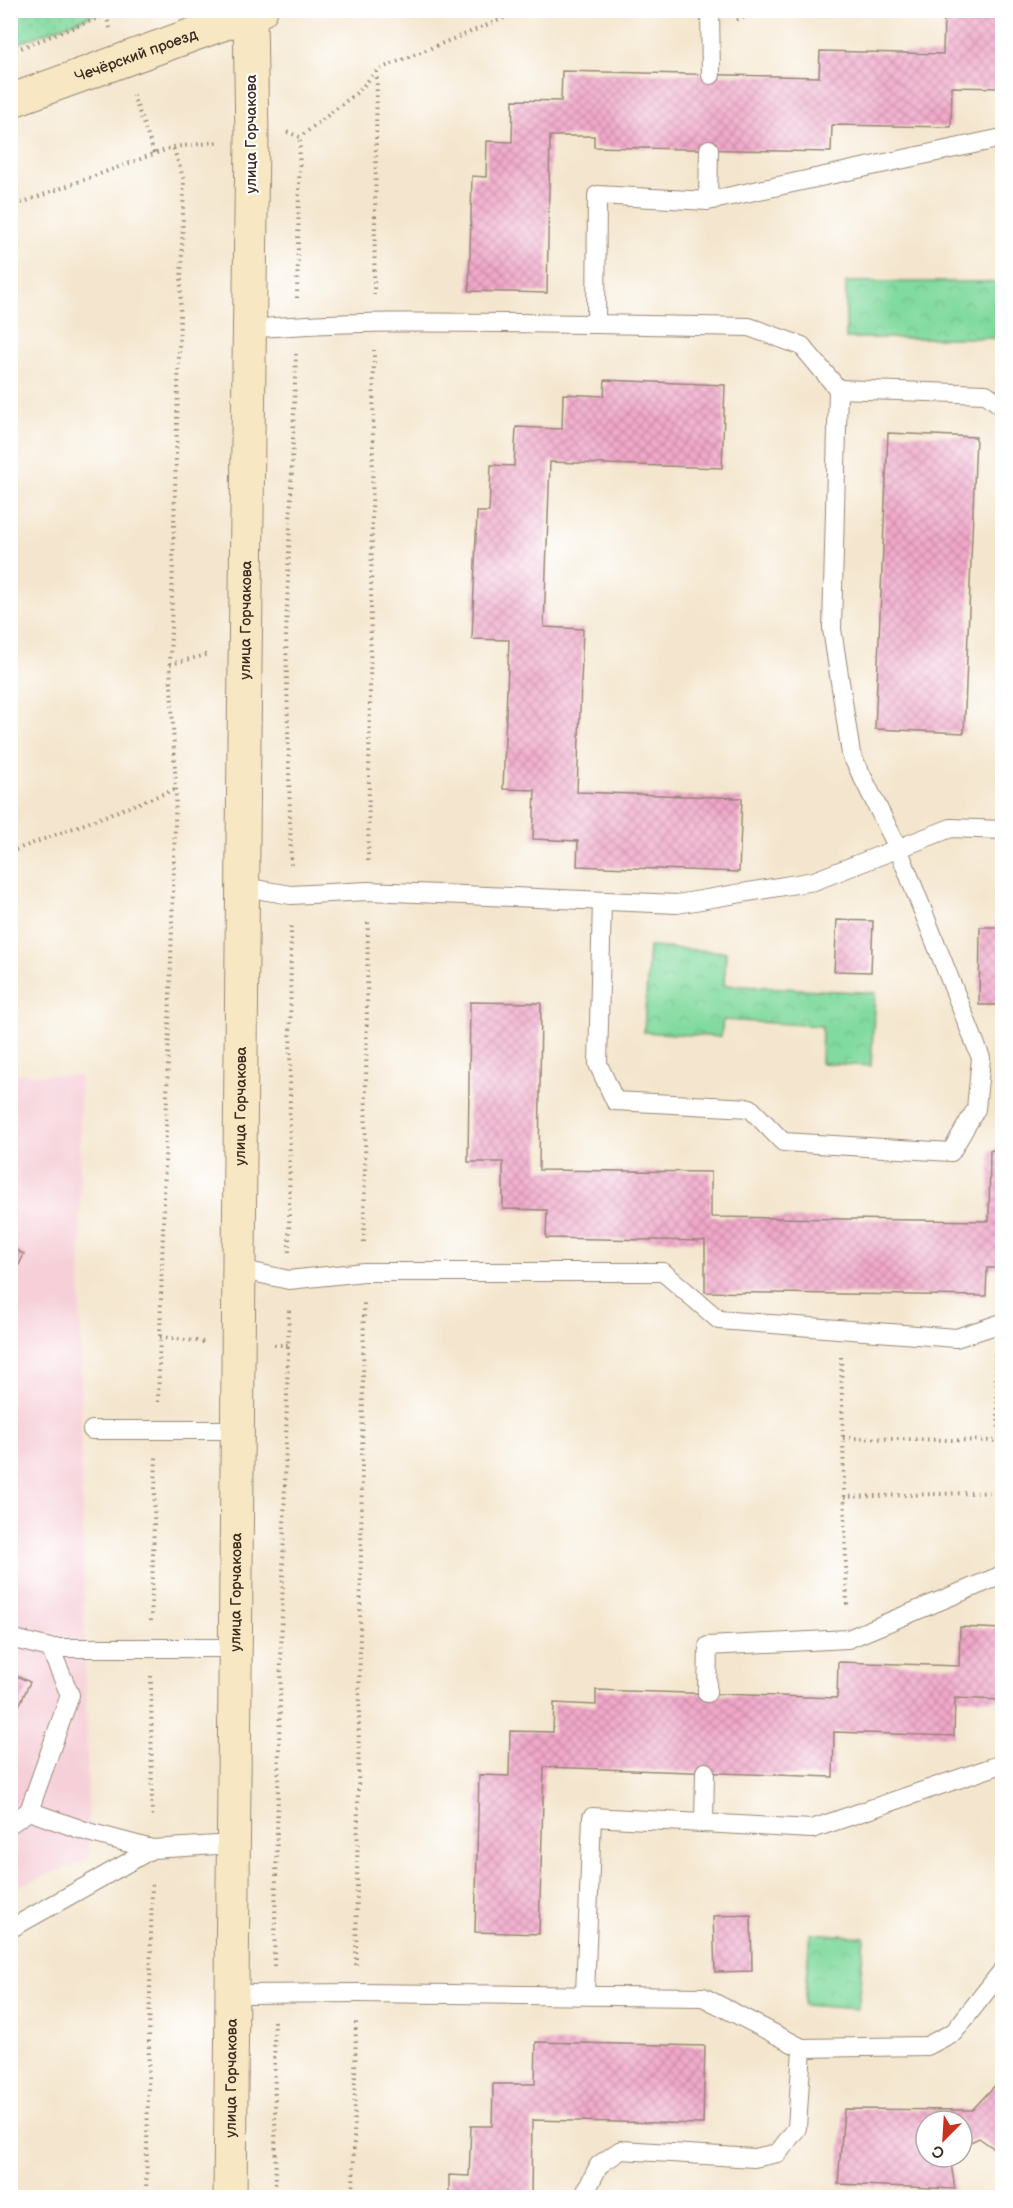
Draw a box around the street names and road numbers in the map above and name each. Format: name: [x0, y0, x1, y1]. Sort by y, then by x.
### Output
street label: Чечёрский проезд: [72, 25, 200, 87]
street label: улица Горчакова: [242, 74, 261, 194]
street label: улица Горчакова: [236, 560, 256, 680]
street label: улица Горчакова: [231, 1046, 251, 1166]
street label: улица Горчакова: [226, 1532, 246, 1652]
street label: улица Горчакова: [222, 2018, 242, 2138]

